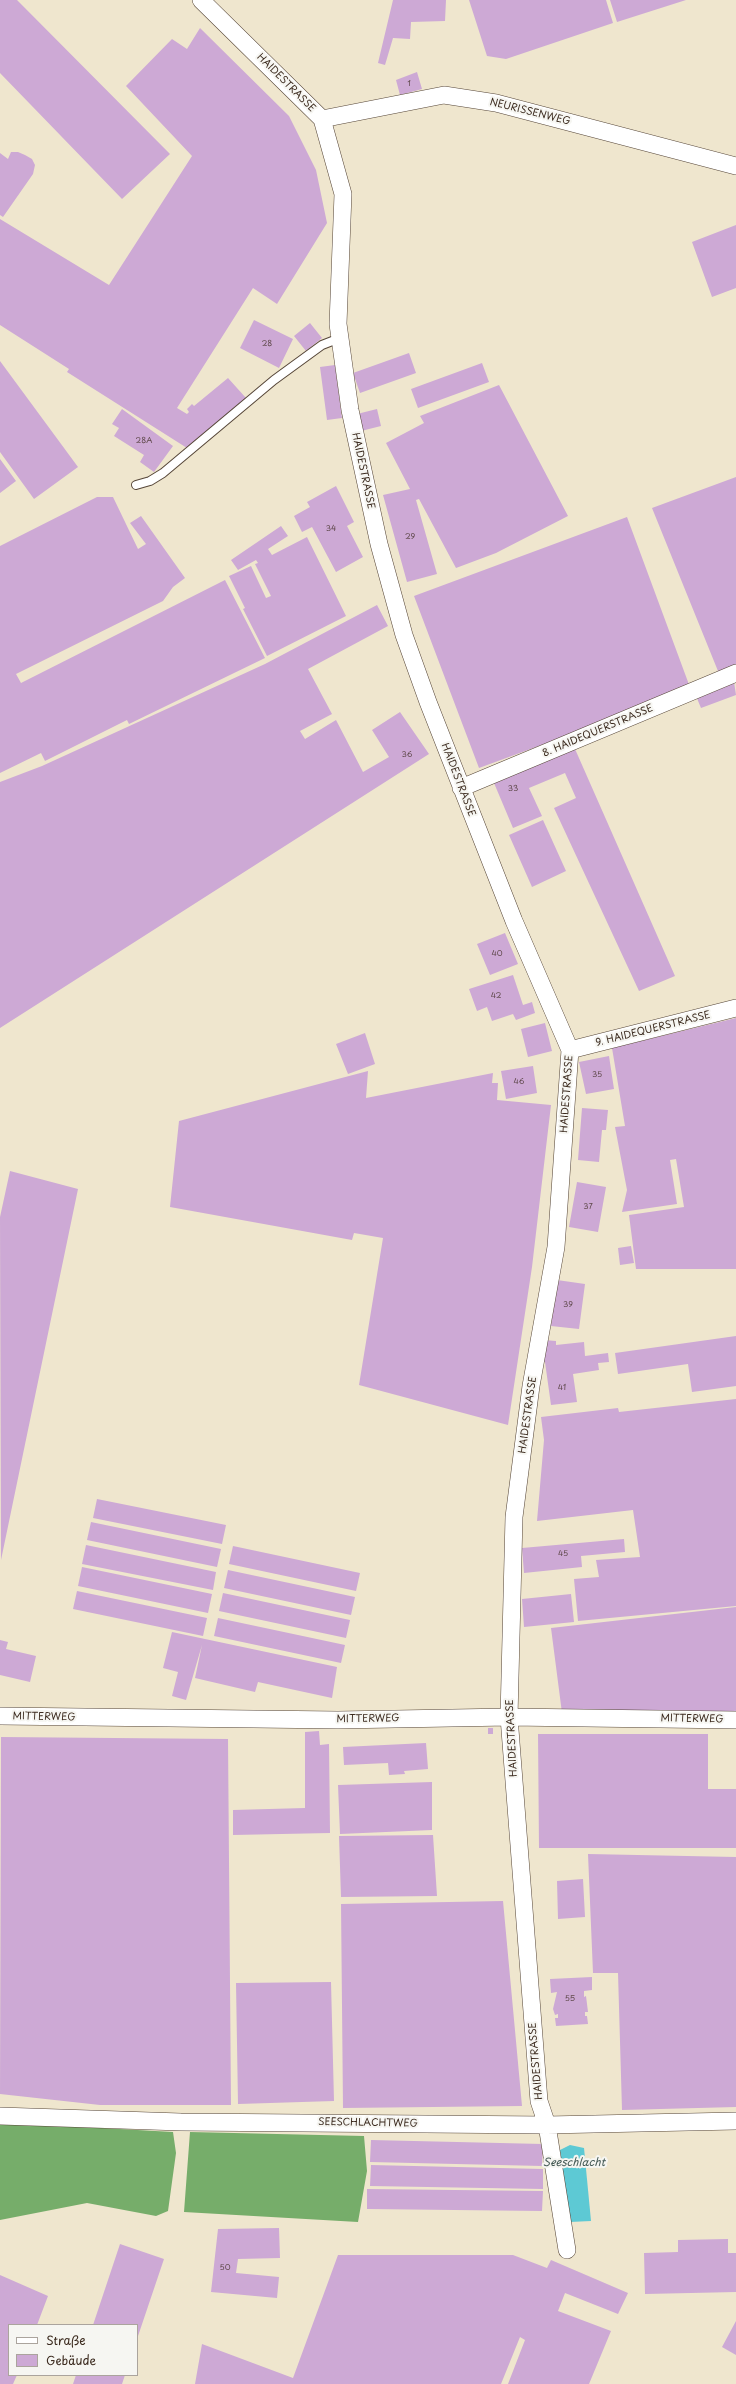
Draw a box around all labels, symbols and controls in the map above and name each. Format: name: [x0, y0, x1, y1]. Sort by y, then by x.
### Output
street label: HAIDESTRASSE: [254, 51, 318, 115]
house number: 1: [407, 79, 411, 89]
street label: NEURISSENWEG: [488, 96, 572, 128]
house number: 28: [262, 339, 272, 349]
street label: HAIDESTRASSE: [349, 432, 377, 510]
house number: 28A: [136, 436, 152, 446]
house number: 34: [326, 524, 336, 534]
house number: 29: [405, 532, 415, 542]
street label: 8. HAIDEQUERSTRASSE: [541, 702, 655, 760]
street label: HAIDESTRASSE: [438, 742, 478, 818]
house number: 36: [402, 750, 412, 760]
house number: 33: [508, 784, 518, 794]
house number: 40: [491, 949, 503, 959]
house number: 42: [491, 991, 501, 1001]
street label: 9. HAIDEQUERSTRASSE: [594, 1009, 712, 1049]
street label: HAIDESTRASSE: [558, 1055, 576, 1133]
house number: 35: [592, 1070, 602, 1080]
house number: 46: [514, 1077, 524, 1087]
house number: 37: [583, 1202, 593, 1212]
house number: 39: [563, 1300, 573, 1310]
street label: HAIDESTRASSE: [517, 1376, 539, 1454]
house number: 41: [558, 1383, 566, 1393]
house number: 45: [558, 1549, 568, 1559]
street label: HAIDESTRASSE: [504, 1699, 520, 1777]
street label: MITTERWEG: [12, 1710, 76, 1724]
street label: MITTERWEG: [336, 1712, 400, 1726]
street label: MITTERWEG: [660, 1712, 724, 1726]
house number: 55: [565, 1994, 575, 2004]
street label: HAIDESTRASSE: [527, 2022, 545, 2100]
street label: SEESCHLACHTWEG: [318, 2116, 418, 2130]
water label: Seeschlacht: [543, 2156, 605, 2170]
house number: 50: [220, 2263, 230, 2273]
legend: [8, 2324, 138, 2376]
text: Straße: [46, 2331, 86, 2349]
text: Gebäude: [46, 2351, 96, 2369]

